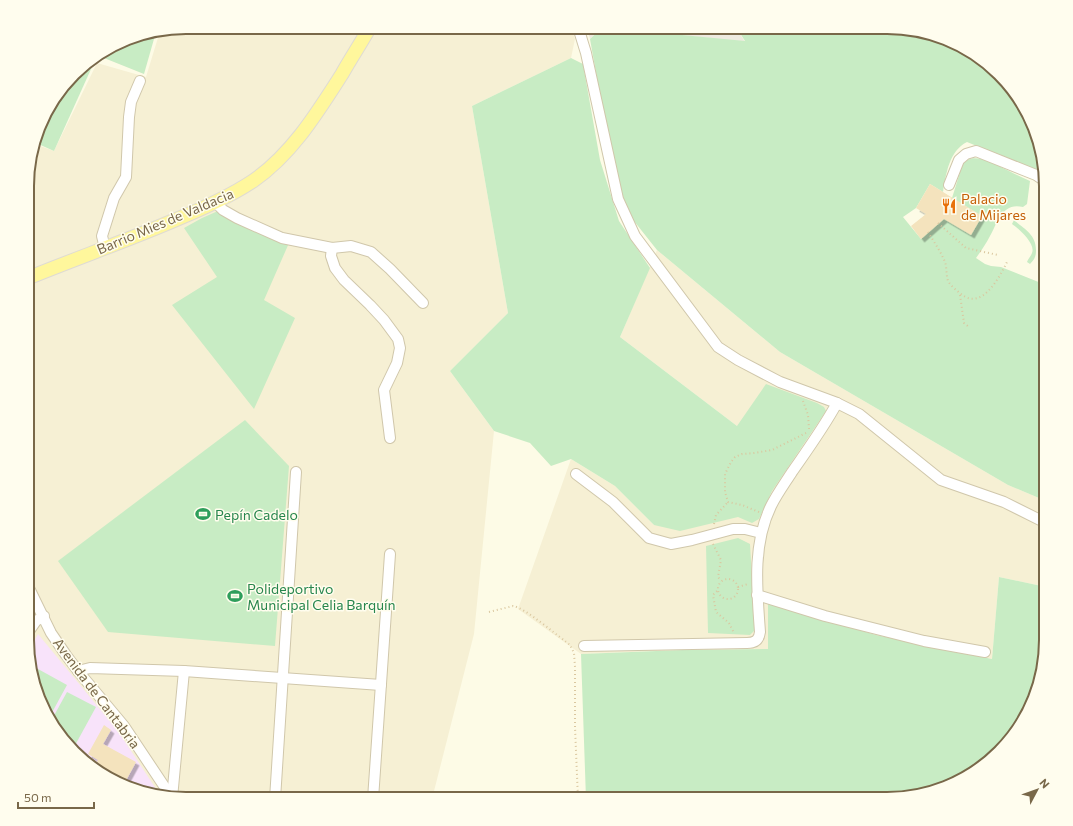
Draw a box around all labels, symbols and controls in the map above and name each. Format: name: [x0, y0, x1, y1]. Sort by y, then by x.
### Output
street label: Barrio Mies de Valdacia: [94, 184, 236, 258]
place label: Palacio de Mijares: [961, 190, 1026, 223]
restaurant icon: Palacio de Mijares: [940, 197, 958, 215]
sports icon: Pepín Cadelo: [194, 505, 212, 523]
place label: Pepín Cadelo: [215, 506, 298, 523]
place label: Polideportivo Municipal Celia Barquín: [247, 580, 396, 613]
sports icon: Polideportivo Municipal Celia Barquín: [226, 587, 244, 605]
street label: Avenida de Cantabria: [50, 634, 144, 752]
north arrow: [1017, 770, 1057, 810]
text: N: [1037, 776, 1053, 790]
scale bar: [18, 784, 94, 810]
text: 50 m: [24, 790, 52, 804]

